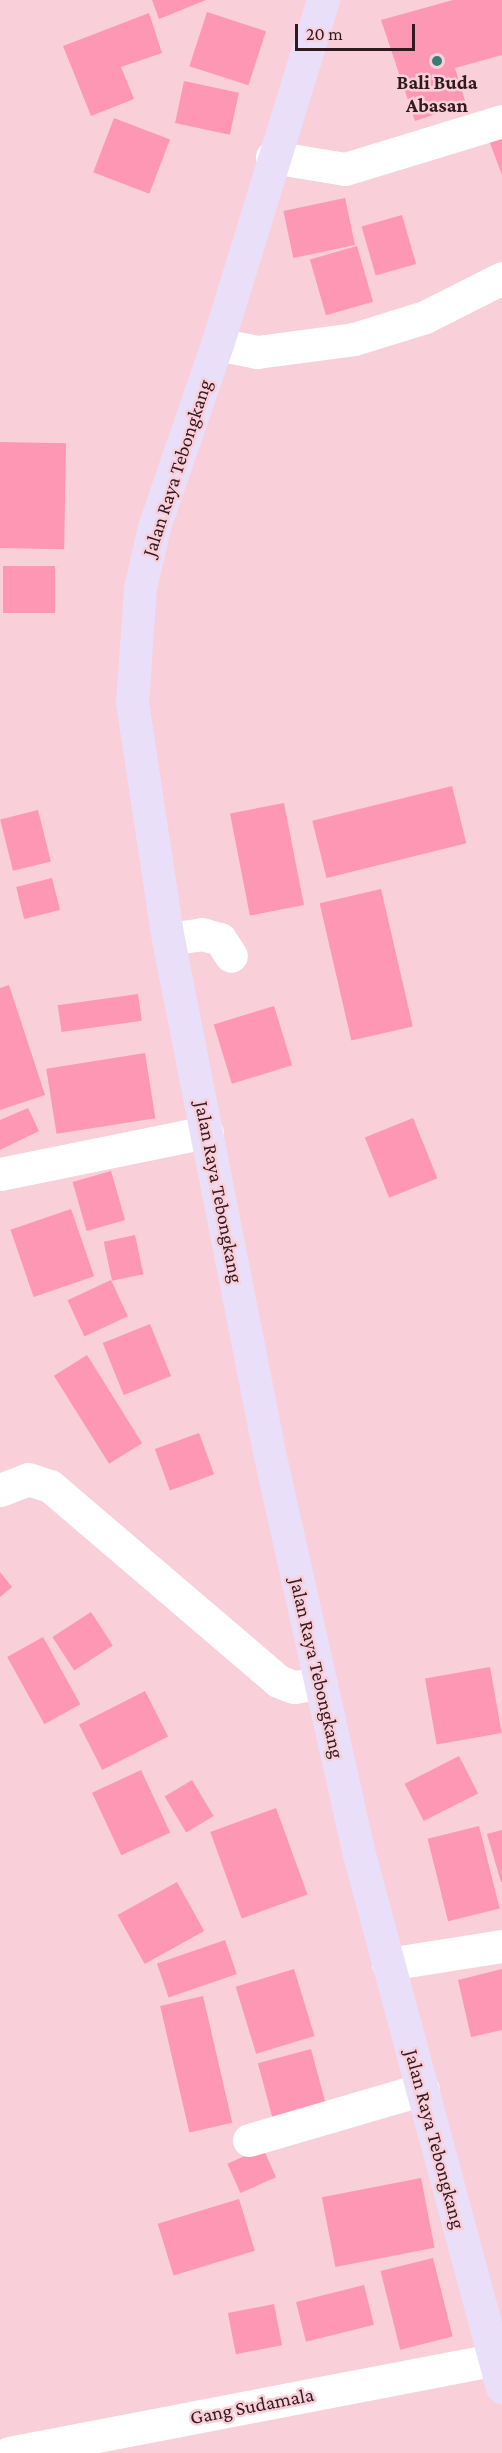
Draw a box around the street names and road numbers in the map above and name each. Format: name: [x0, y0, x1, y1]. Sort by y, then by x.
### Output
street label: Jalan Raya Tebongkang: [137, 376, 217, 560]
street label: Jalan Raya Tebongkang: [190, 1099, 248, 1285]
street label: Jalan Raya Tebongkang: [285, 1575, 349, 1761]
street label: Jalan Raya Tebongkang: [399, 2047, 471, 2231]
street label: Gang Sudamala: [188, 2382, 316, 2430]

